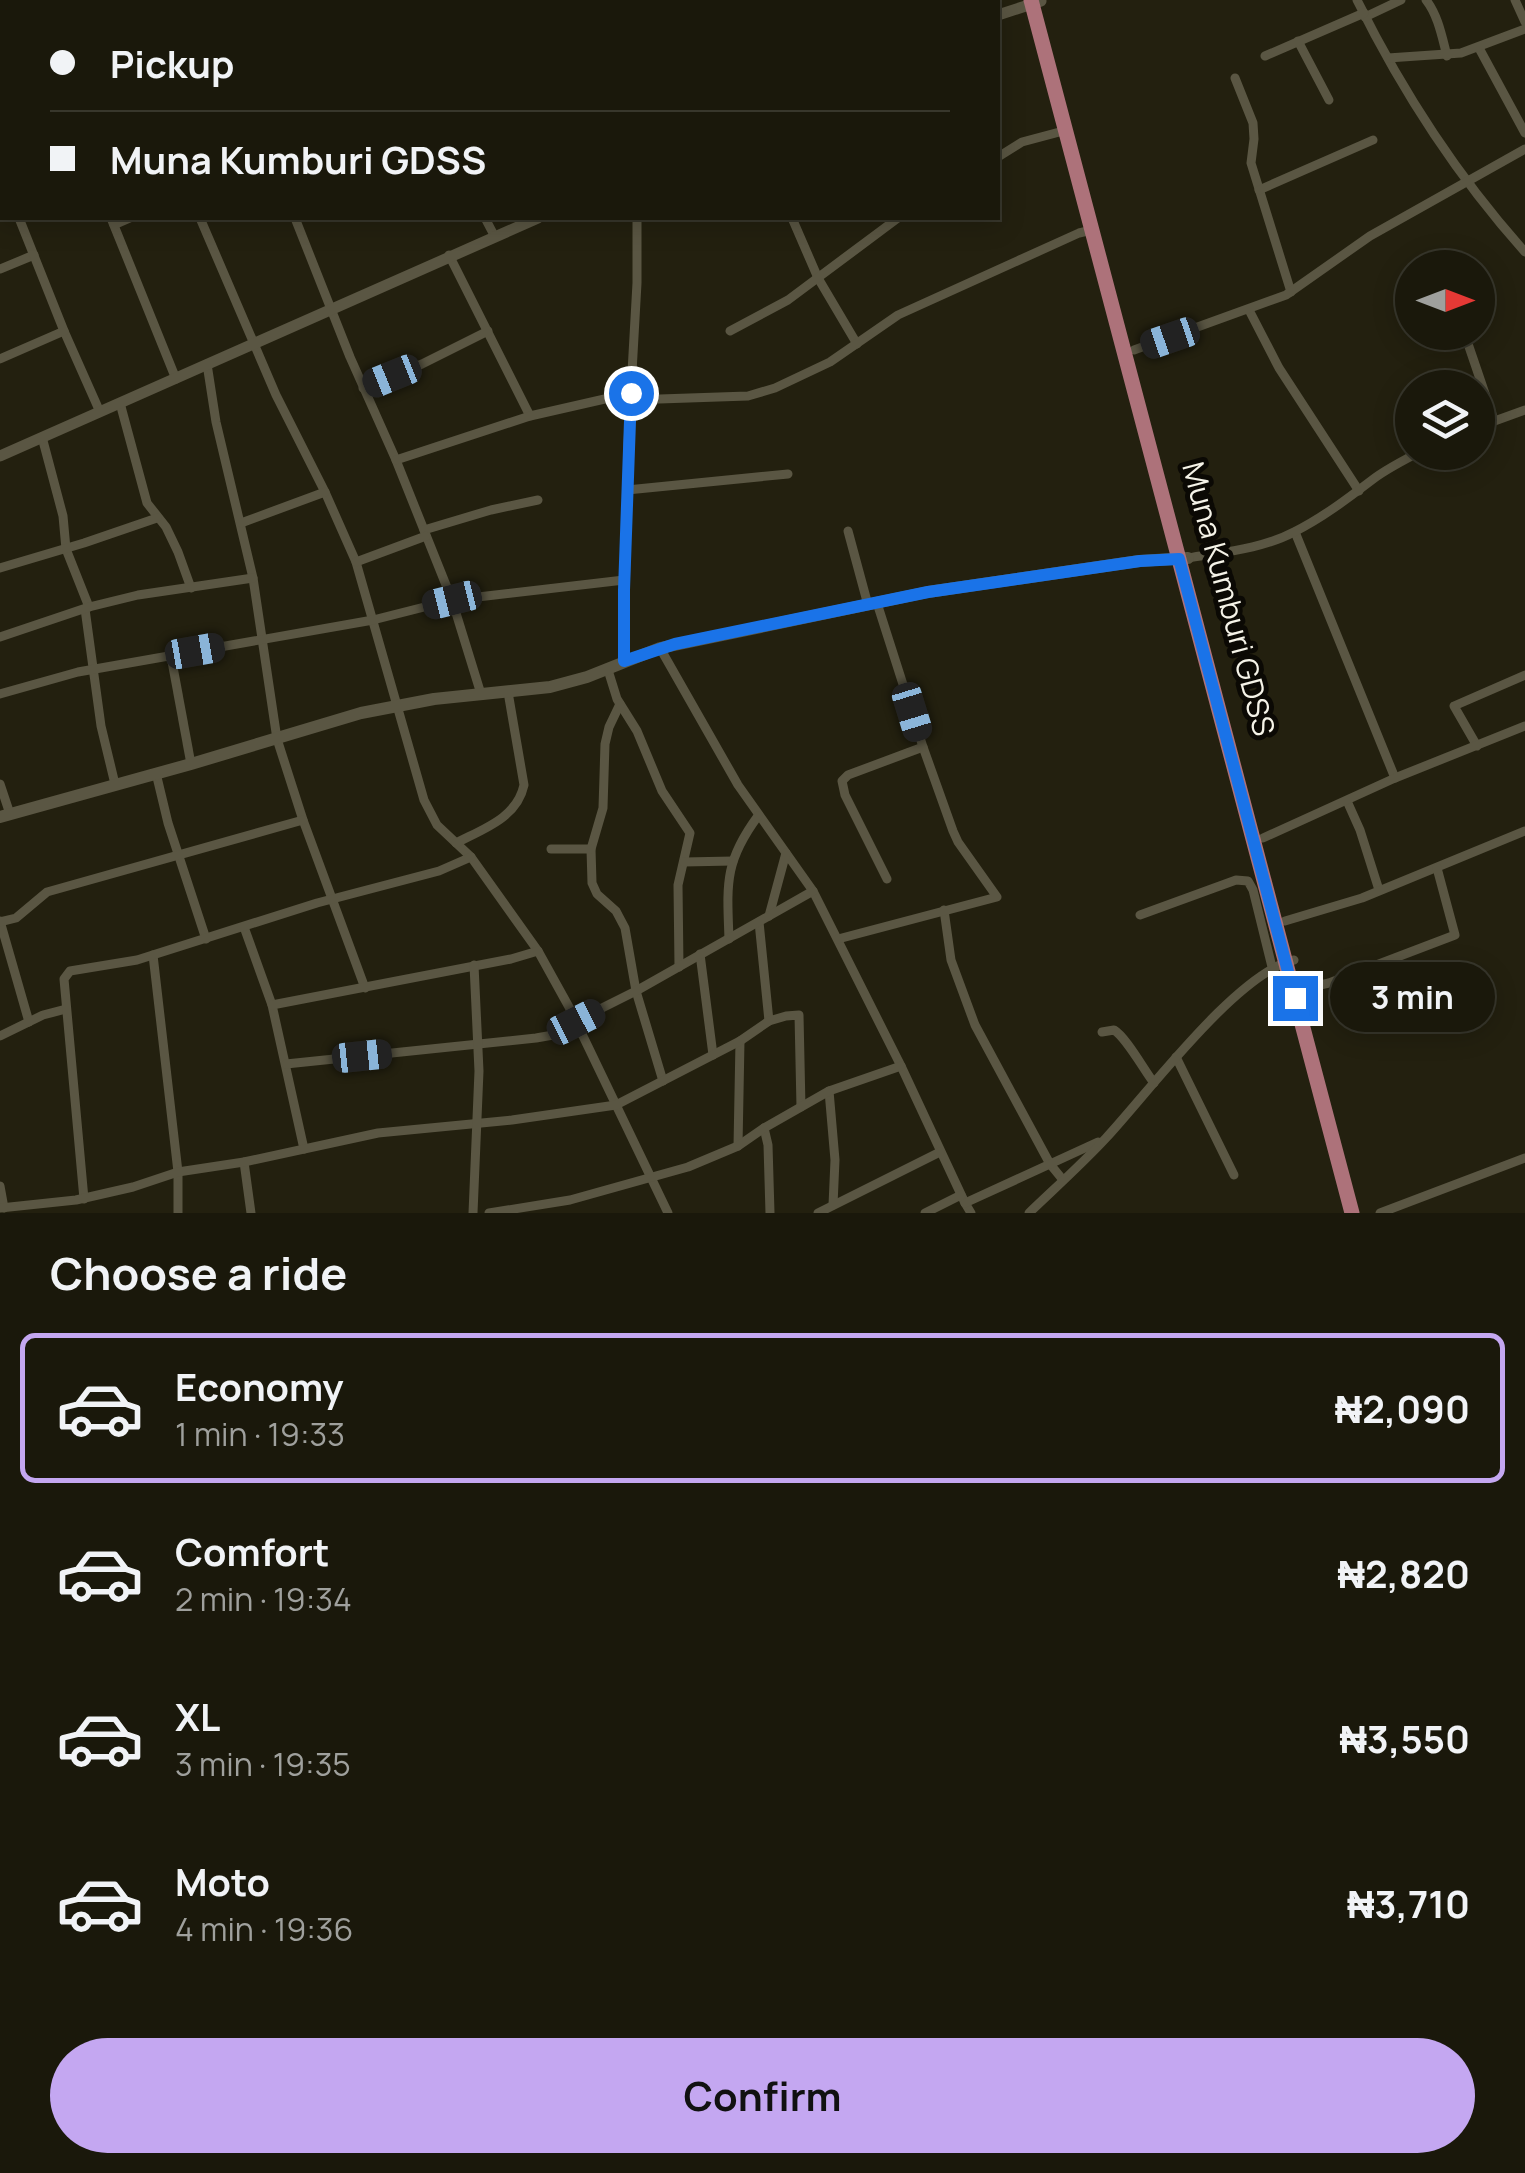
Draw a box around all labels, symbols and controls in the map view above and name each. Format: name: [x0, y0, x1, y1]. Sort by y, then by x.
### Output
text: Pickup: [110, 37, 234, 89]
text: Muna Kumburi GDSS: [110, 133, 486, 185]
north arrow: [1395, 250, 1495, 350]
map controls: [1395, 250, 1495, 470]
car: [1137, 314, 1203, 362]
car: [359, 351, 425, 401]
button: layers: [1395, 370, 1495, 470]
route start: [609, 371, 654, 416]
street label: Muna Kumburi GDSS: [1173, 457, 1286, 740]
car: [419, 578, 485, 622]
car: [163, 631, 227, 671]
car: [889, 679, 935, 745]
callout: 3 min: [1330, 963, 1495, 1033]
text: 3 min: [1371, 975, 1454, 1019]
route end: [1273, 976, 1318, 1021]
car: [542, 995, 610, 1049]
car: [331, 1038, 393, 1074]
text: Choose a ride: [50, 1242, 347, 1304]
text: Economy: [175, 1360, 344, 1412]
icon: car: [55, 1363, 145, 1453]
text: ₦2,090: [1335, 1382, 1470, 1434]
text: 1 min · 19:33: [175, 1412, 345, 1456]
text: Comfort: [175, 1525, 329, 1577]
icon: car: [55, 1528, 145, 1618]
text: ₦2,820: [1337, 1547, 1470, 1599]
text: 2 min · 19:34: [175, 1577, 352, 1621]
text: XL: [175, 1690, 220, 1742]
icon: car: [55, 1693, 145, 1783]
text: ₦3,550: [1339, 1712, 1470, 1764]
text: 3 min · 19:35: [175, 1742, 351, 1786]
text: Moto: [175, 1855, 270, 1907]
icon: car: [55, 1858, 145, 1948]
text: ₦3,710: [1347, 1877, 1470, 1929]
text: 4 min · 19:36: [175, 1907, 353, 1951]
button: Confirm: [50, 2038, 1475, 2153]

